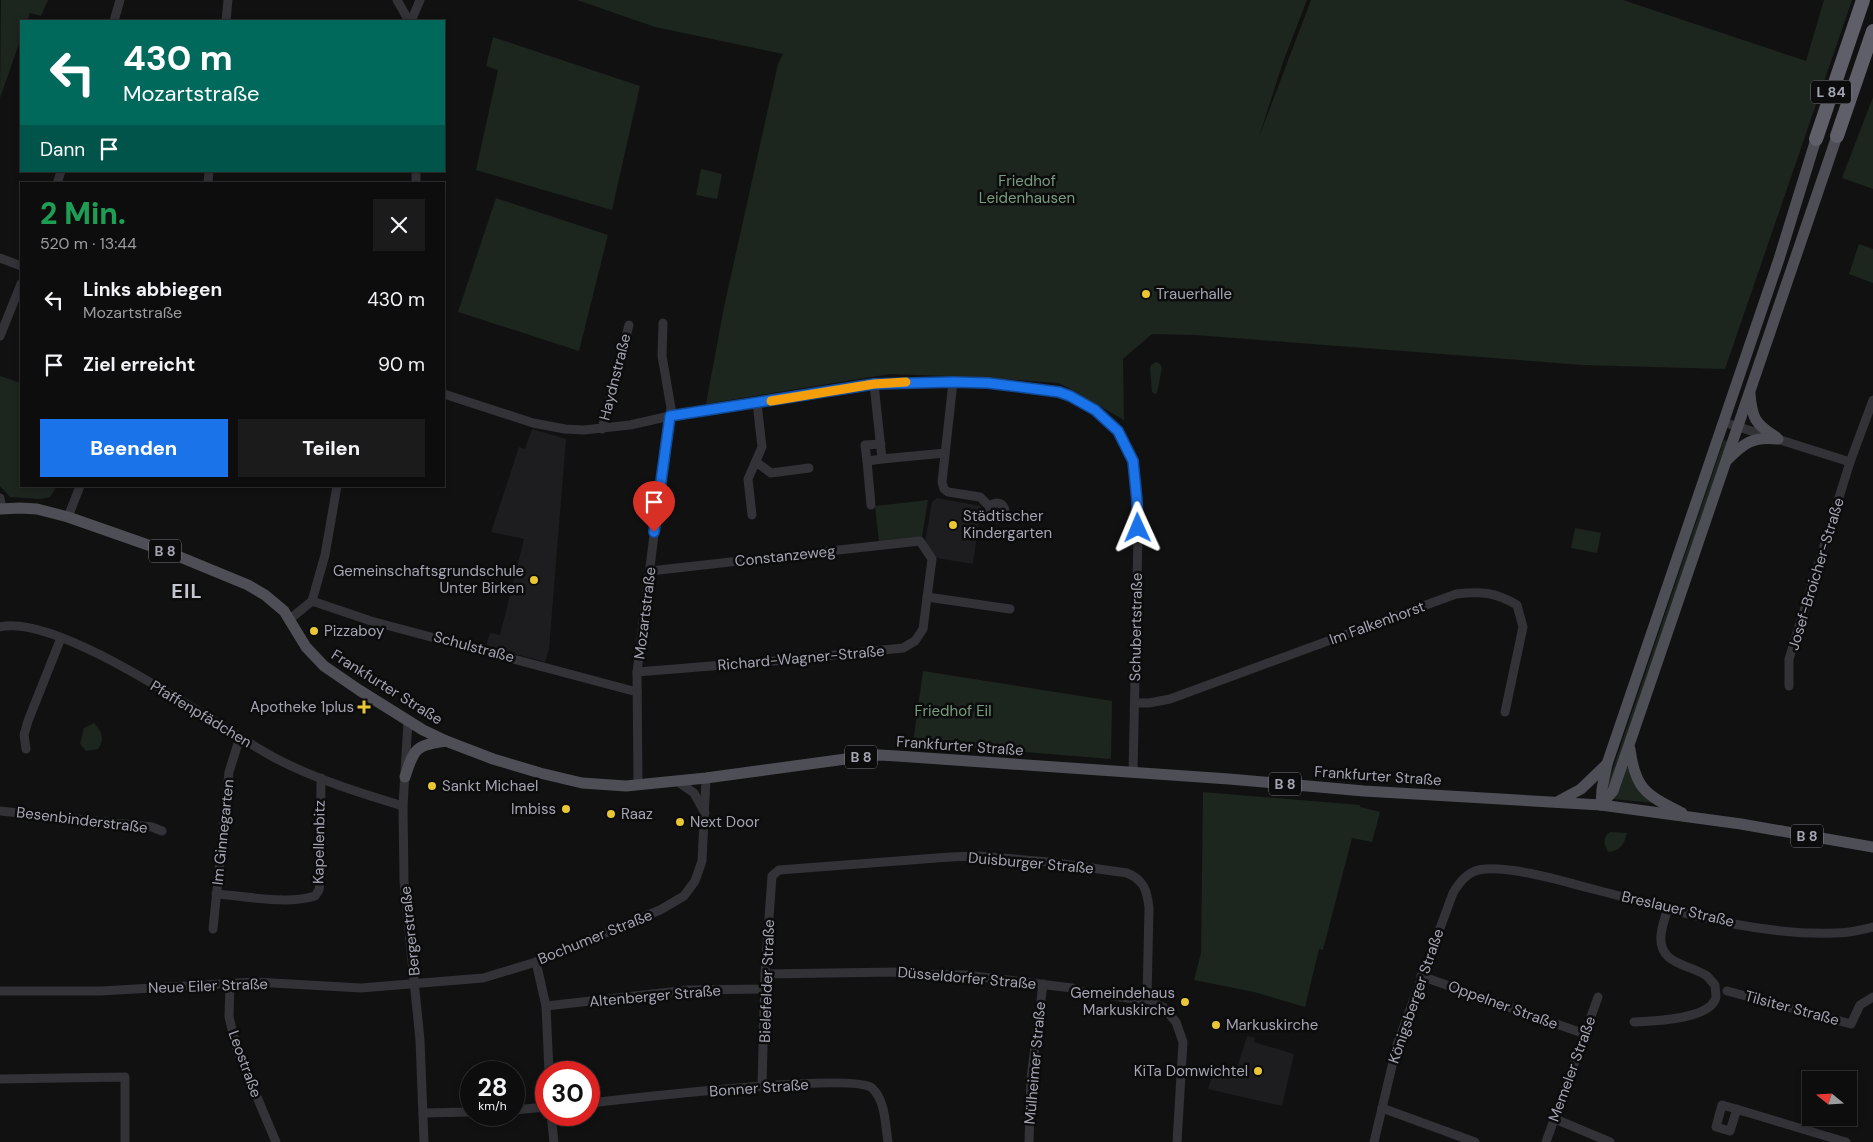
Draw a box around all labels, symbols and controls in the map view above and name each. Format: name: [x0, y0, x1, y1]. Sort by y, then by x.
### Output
text: 430 m: [123, 35, 233, 81]
icon: left: [40, 40, 105, 105]
text: Mozartstraße: [123, 79, 259, 108]
road number: L 84: [1811, 80, 1851, 104]
icon: arrive: [95, 135, 123, 163]
text: Dann: [40, 137, 85, 162]
park label: Friedhof Leidenhausen: [979, 171, 1075, 208]
text: 2 Min.: [40, 194, 126, 233]
button: close: [373, 199, 425, 251]
text: 520 m · 13:44: [40, 233, 137, 254]
text: Links abbiegen: [83, 277, 222, 302]
place label: Trauerhalle: [1156, 284, 1232, 304]
icon: left: [40, 286, 68, 314]
text: 430 m: [367, 287, 425, 312]
marker: Trauerhalle: [1140, 288, 1152, 300]
text: Mozartstraße: [83, 302, 182, 323]
street label: Haydnstraße: [595, 331, 635, 423]
icon: arrive: [40, 351, 68, 379]
text: Ziel erreicht: [83, 352, 195, 377]
text: 90 m: [378, 352, 425, 377]
button: Beenden: [40, 419, 228, 477]
button: Teilen: [238, 419, 425, 477]
pin: [633, 481, 675, 532]
icon: arrive: [640, 488, 668, 516]
street label: Josef-Broicher-Straße: [1783, 495, 1849, 653]
position arrow: [1111, 501, 1163, 553]
place label: Städtischer Kindergarten: [963, 506, 1052, 543]
marker: Städtischer Kindergarten: [947, 519, 959, 531]
road number: B 8: [149, 540, 181, 562]
street label: Constanzeweg: [734, 541, 836, 571]
place label: Gemeinschaftsgrundschule Unter Birken: [333, 561, 524, 598]
street label: Mozartstraße: [629, 566, 661, 660]
street label: Schubertstraße: [1125, 572, 1147, 682]
marker: Gemeinschaftsgrundschule Unter Birken: [528, 574, 540, 586]
district label: EIL: [171, 578, 203, 604]
street label: Im Falkenhorst: [1327, 596, 1428, 650]
place label: Pizzaboy: [324, 621, 385, 641]
marker: Pizzaboy: [308, 625, 320, 637]
street label: Schulstraße: [431, 627, 517, 667]
street label: Richard-Wagner-Straße: [717, 641, 885, 675]
street label: Frankfurter Straße: [328, 645, 446, 729]
street label: Pfaffenpfädchen: [147, 676, 255, 752]
place label: Apotheke 1plus: [250, 697, 354, 717]
marker: Apotheke 1plus: [358, 701, 370, 713]
park label: Friedhof Eil: [914, 701, 992, 721]
street label: Frankfurter Straße: [896, 732, 1024, 760]
road number: B 8: [845, 746, 877, 769]
street label: Frankfurter Straße: [1314, 762, 1442, 790]
road number: B 8: [1269, 772, 1301, 796]
place label: Sankt Michael: [442, 776, 538, 796]
street label: Im Ginnegarten: [207, 778, 239, 886]
marker: Sankt Michael: [426, 780, 438, 792]
place label: Imbiss: [511, 799, 556, 819]
street label: Kapellenbitz: [308, 800, 330, 884]
street label: Besenbinderstraße: [15, 802, 149, 838]
marker: Imbiss: [560, 803, 572, 815]
place label: Raaz: [621, 804, 653, 824]
marker: Raaz: [605, 808, 617, 820]
place label: Next Door: [690, 812, 760, 832]
marker: Next Door: [674, 816, 686, 828]
road number: B 8: [1791, 824, 1823, 848]
street label: Duisburger Straße: [967, 848, 1095, 878]
street label: Bergerstraße: [395, 885, 425, 977]
street label: Breslauer Straße: [1620, 886, 1736, 932]
street label: Bochumer Straße: [535, 905, 655, 969]
street label: Bielefelder Straße: [755, 919, 779, 1043]
street label: Königsberger Straße: [1384, 926, 1448, 1066]
street label: Düsseldorfer Straße: [897, 962, 1037, 994]
street label: Neue Eiler Straße: [148, 974, 268, 998]
street label: Oppelner Straße: [1445, 976, 1561, 1034]
street label: Altenberger Straße: [588, 980, 722, 1012]
place label: Gemeindehaus Markuskirche: [1070, 983, 1175, 1020]
street label: Tilsiter Straße: [1743, 986, 1841, 1030]
marker: Gemeindehaus Markuskirche: [1179, 996, 1191, 1008]
street label: Mülheimer Straße: [1020, 1001, 1050, 1125]
street label: Memeler Straße: [1544, 1013, 1600, 1125]
place label: Markuskirche: [1226, 1015, 1318, 1035]
marker: Markuskirche: [1210, 1019, 1222, 1031]
street label: Leostraße: [224, 1028, 266, 1100]
speed limit sign: 30: [535, 1061, 600, 1126]
place label: KiTa Domwichtel: [1134, 1061, 1248, 1081]
marker: KiTa Domwichtel: [1252, 1065, 1264, 1077]
text: 28: [477, 1071, 508, 1104]
north arrow: [1802, 1071, 1858, 1126]
map controls: [1802, 1071, 1857, 1126]
street label: Bonner Straße: [709, 1075, 809, 1101]
text: km/h: [478, 1098, 507, 1114]

